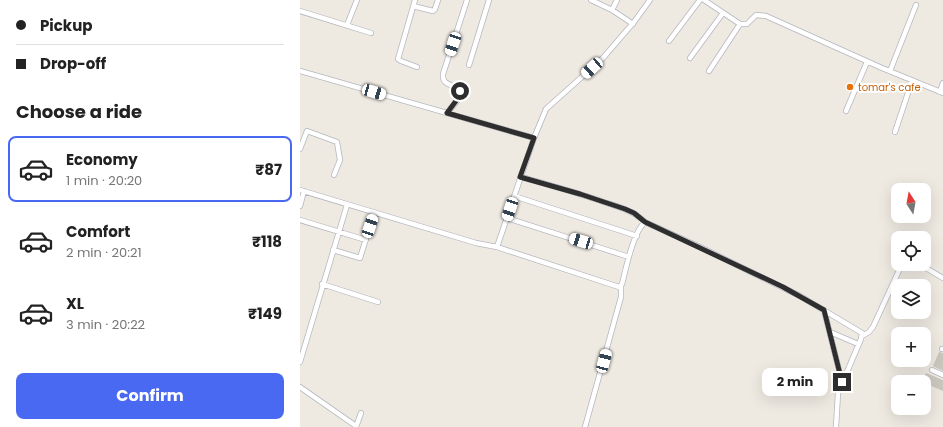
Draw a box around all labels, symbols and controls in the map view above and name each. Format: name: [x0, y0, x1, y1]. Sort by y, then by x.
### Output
text: Pickup: [40, 15, 92, 36]
car: [444, 31, 462, 57]
text: Drop-off: [40, 53, 106, 74]
car: [579, 56, 605, 80]
place label: tomar's cafe: [858, 80, 921, 95]
route start: [451, 82, 469, 100]
marker: tomar's cafe: [845, 82, 855, 92]
car: [361, 83, 387, 101]
text: Choose a ride: [16, 99, 142, 124]
text: Economy: [66, 149, 138, 170]
icon: car: [18, 151, 54, 187]
text: ₹87: [255, 159, 282, 180]
text: 1 min · 20:20: [66, 171, 142, 190]
north arrow: [891, 183, 931, 223]
map controls: [891, 183, 931, 415]
car: [501, 196, 519, 222]
car: [361, 213, 379, 239]
text: Comfort: [66, 221, 130, 242]
icon: car: [18, 223, 54, 259]
text: ₹118: [252, 231, 282, 252]
button: locate: [891, 231, 931, 271]
car: [568, 232, 594, 250]
text: 2 min · 20:21: [66, 243, 142, 262]
button: layers: [891, 279, 931, 319]
text: XL: [66, 293, 84, 314]
icon: car: [18, 295, 54, 331]
text: ₹149: [248, 303, 282, 324]
text: 3 min · 20:22: [66, 315, 145, 334]
button: +: [891, 327, 931, 367]
car: [595, 348, 613, 374]
callout: 2 min: [762, 368, 828, 396]
text: 2 min: [777, 372, 813, 391]
button: Confirm: [16, 373, 284, 419]
route end: [833, 373, 851, 391]
button: −: [891, 375, 931, 415]

